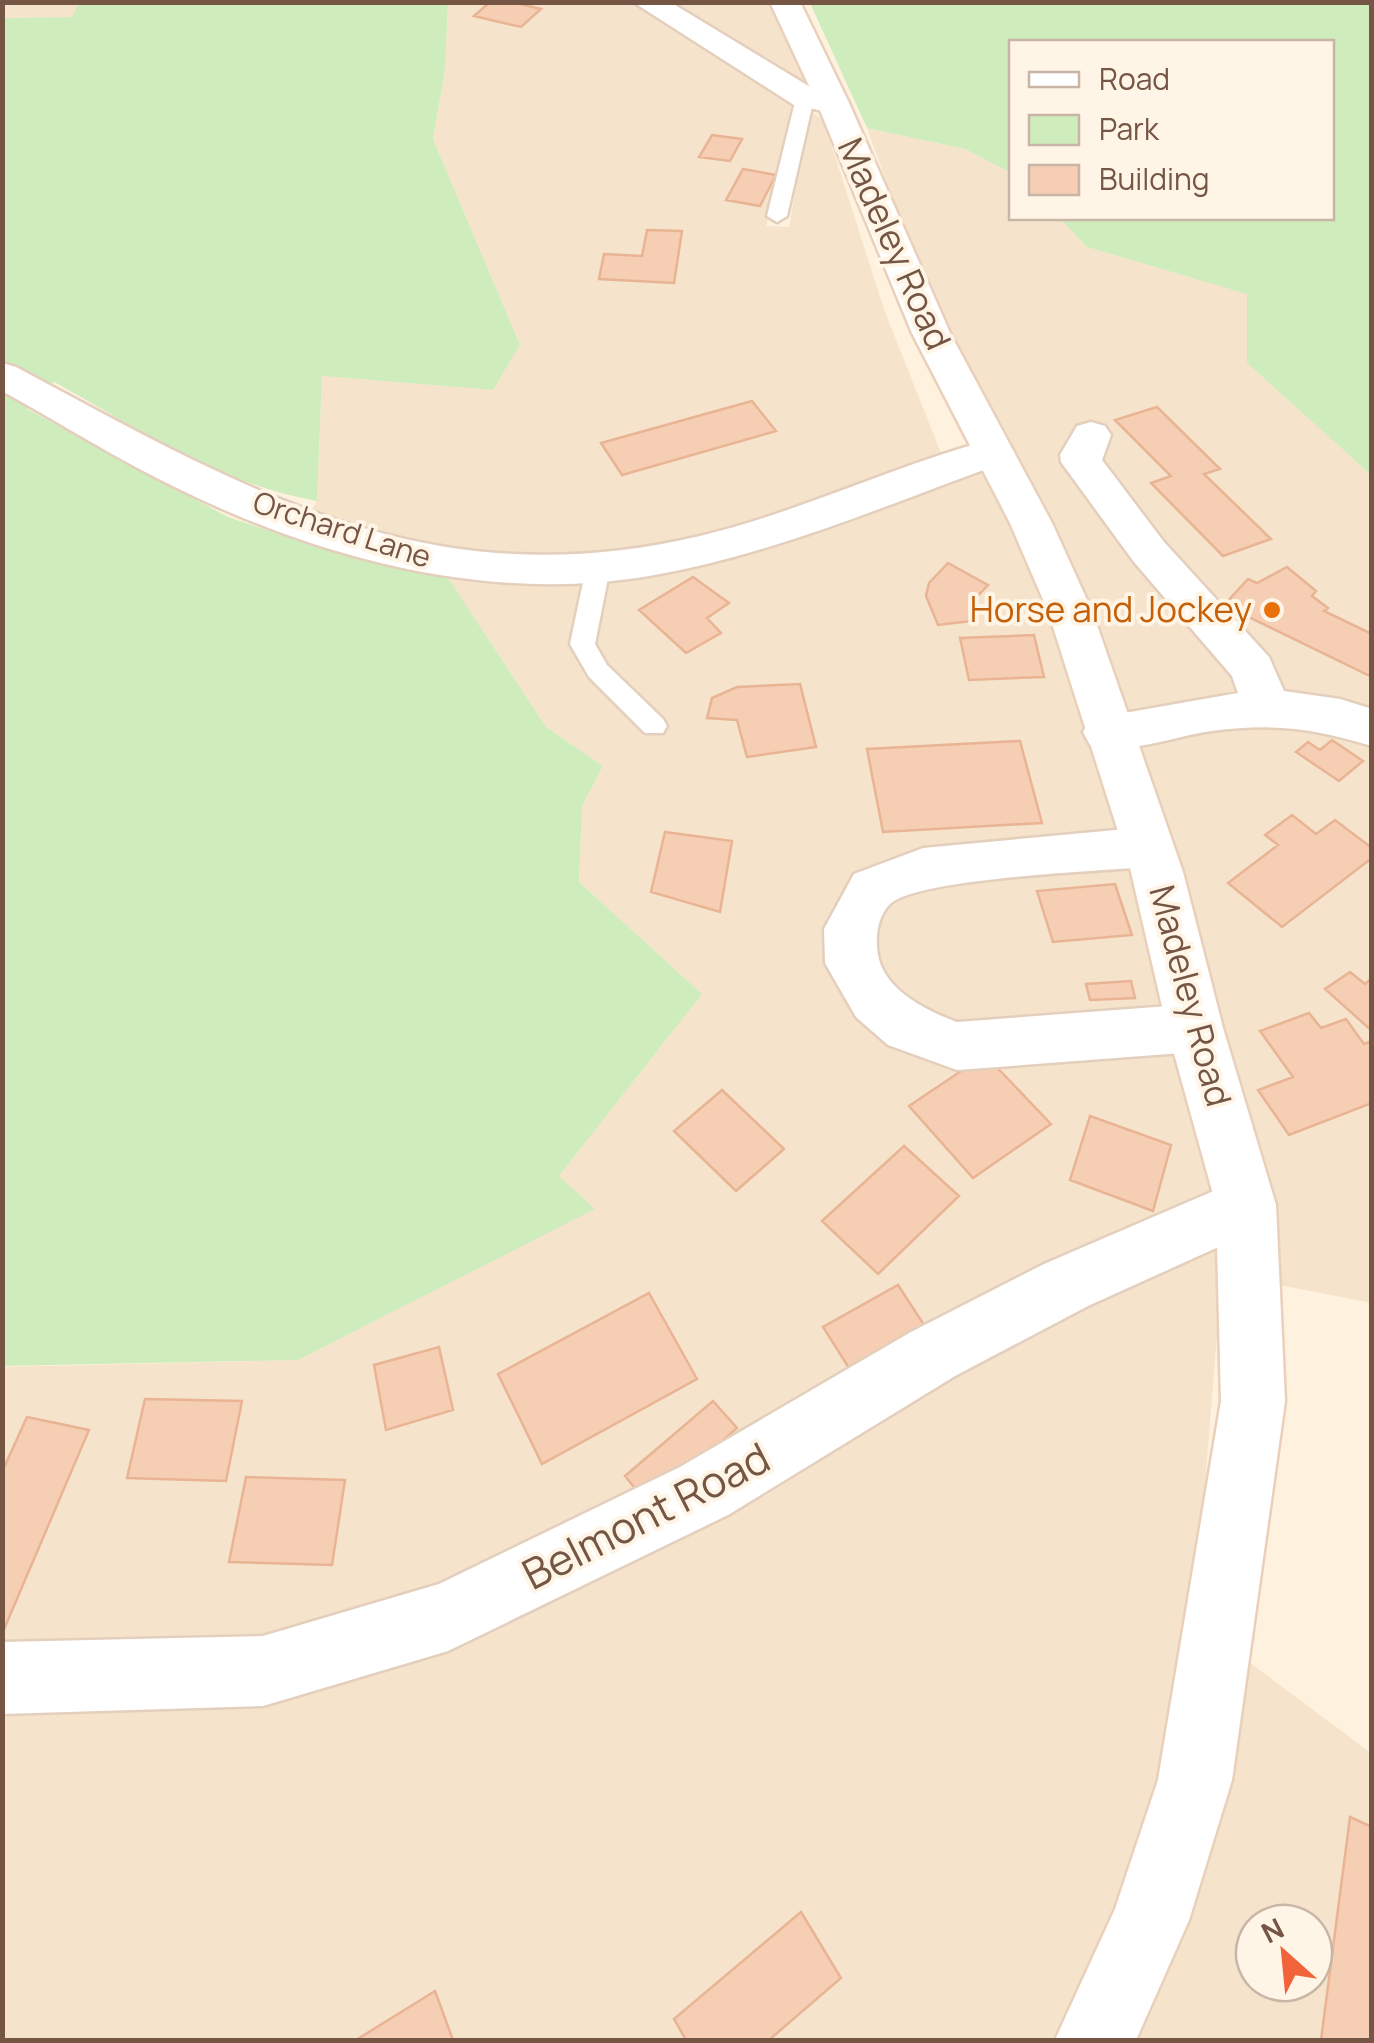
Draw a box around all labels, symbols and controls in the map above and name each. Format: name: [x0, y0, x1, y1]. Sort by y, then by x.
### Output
legend: [1009, 40, 1334, 220]
text: Road: [1099, 58, 1170, 99]
text: Park: [1099, 108, 1160, 149]
street label: Madeley Road: [827, 130, 963, 357]
text: Building: [1099, 158, 1210, 199]
street label: Orchard Lane: [248, 481, 437, 577]
place label: Horse and Jockey: [970, 585, 1252, 633]
marker: Horse and Jockey: [1261, 599, 1283, 621]
street label: Madeley Road: [1138, 880, 1243, 1111]
street label: Belmont Road: [512, 1428, 779, 1602]
north arrow: [1234, 1903, 1334, 2003]
text: N: [1255, 1908, 1290, 1951]

